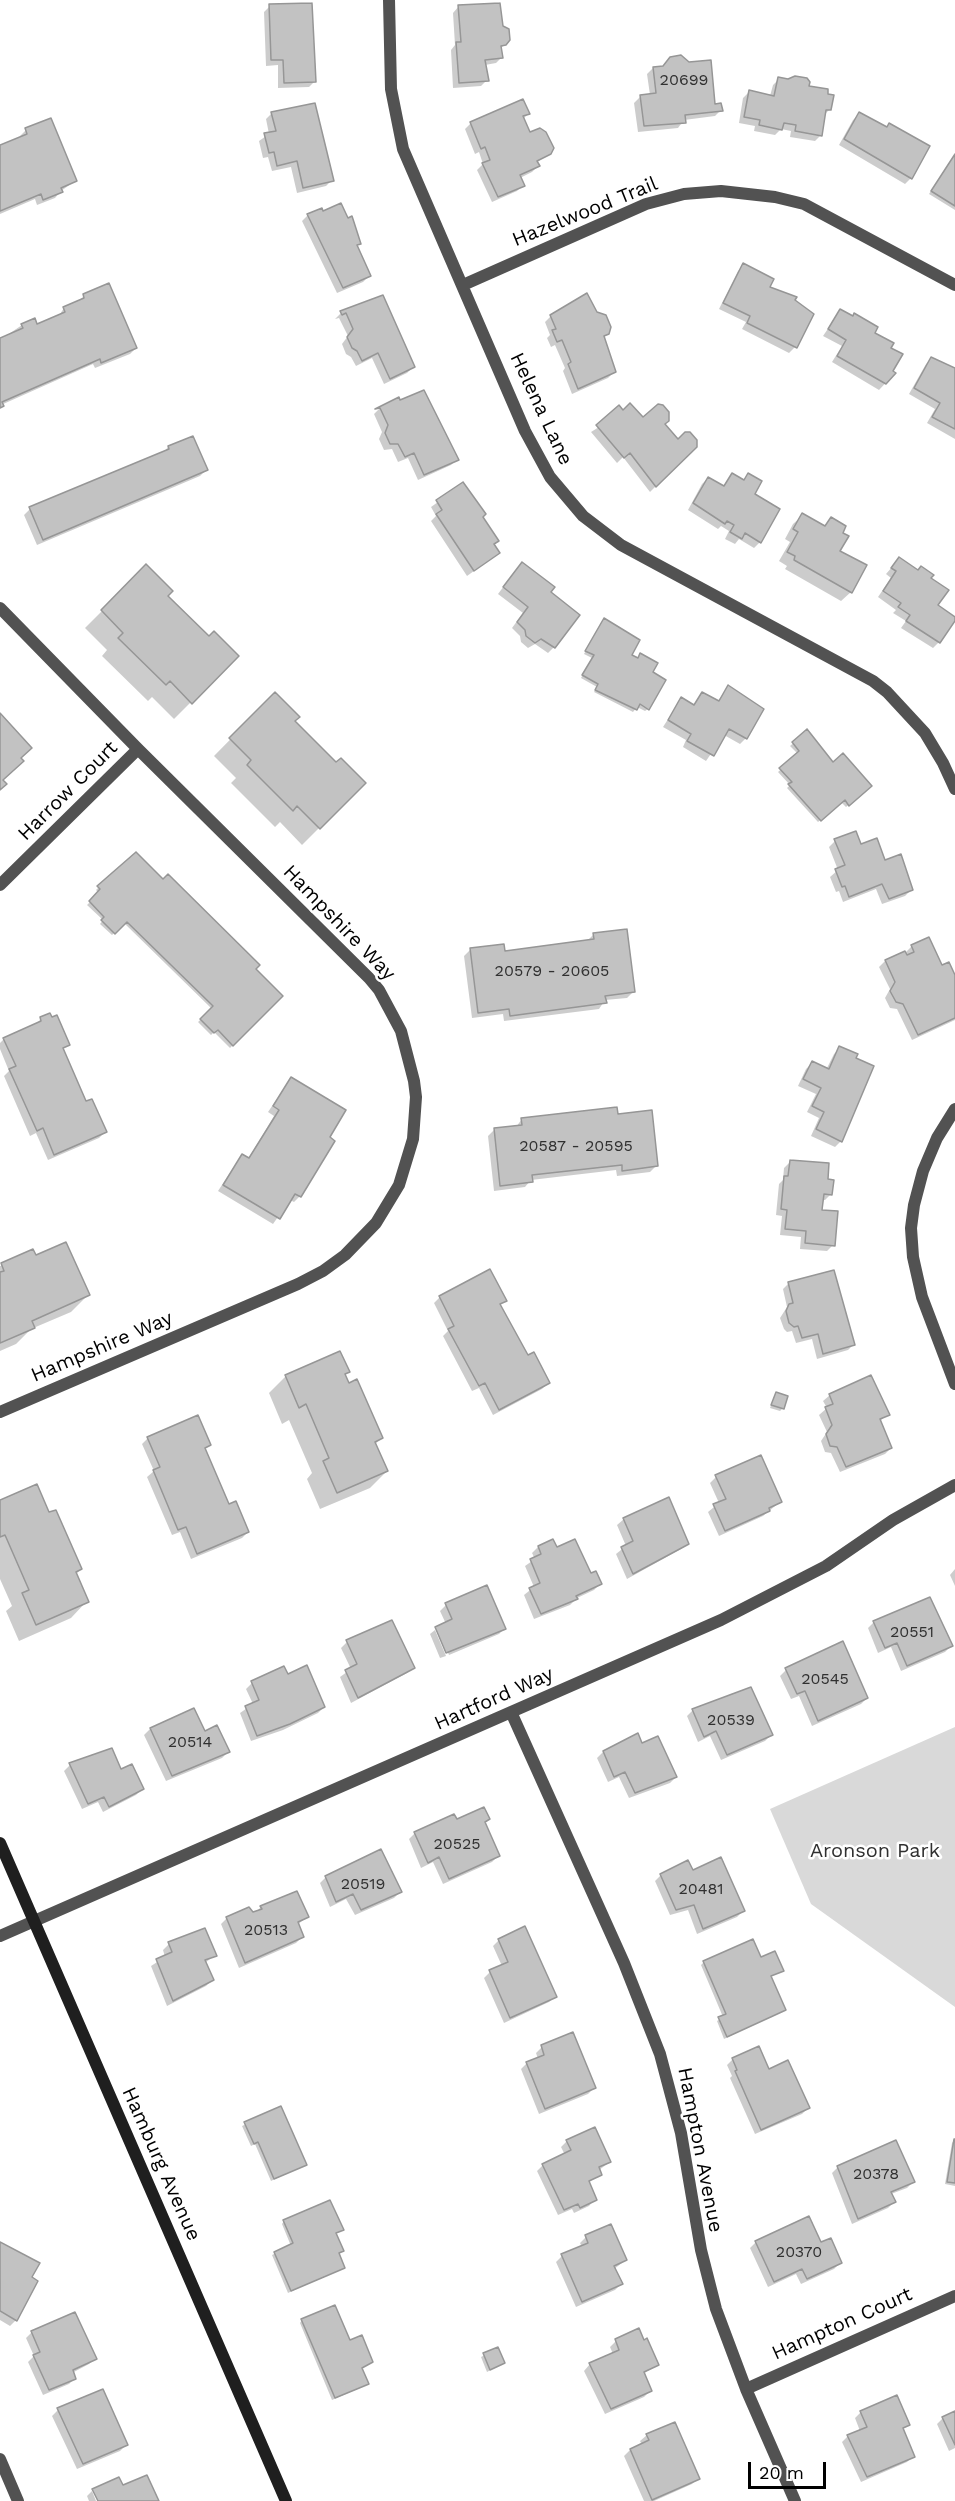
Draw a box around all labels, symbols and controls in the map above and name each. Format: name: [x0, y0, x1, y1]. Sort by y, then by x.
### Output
house number: 20699: [660, 70, 708, 90]
street label: Hazelwood Trail: [509, 172, 661, 252]
street label: Helena Lane: [504, 349, 578, 469]
street label: Harrow Court: [13, 736, 123, 846]
street label: Hampshire Way: [278, 860, 400, 986]
house number: 20579 - 20605: [495, 961, 609, 981]
house number: 20587 - 20595: [519, 1136, 633, 1156]
street label: Hampshire Way: [28, 1306, 176, 1388]
house number: 20551: [890, 1622, 934, 1642]
street label: Hartford Way: [431, 1662, 557, 1736]
house number: 20545: [801, 1669, 849, 1689]
house number: 20539: [707, 1710, 755, 1730]
house number: 20514: [168, 1732, 212, 1752]
house number: 20525: [433, 1834, 481, 1854]
park label: Aronson Park: [810, 1839, 940, 1863]
house number: 20519: [341, 1874, 385, 1894]
house number: 20481: [678, 1879, 724, 1899]
house number: 20513: [244, 1920, 288, 1940]
street label: Hampton Avenue: [672, 2065, 728, 2235]
street label: Hamburg Avenue: [116, 2083, 206, 2245]
house number: 20378: [853, 2164, 899, 2184]
house number: 20370: [776, 2242, 822, 2262]
street label: Hampton Court: [768, 2282, 916, 2366]
scale bar: [751, 2450, 829, 2488]
text: 20 m: [759, 2462, 804, 2483]

